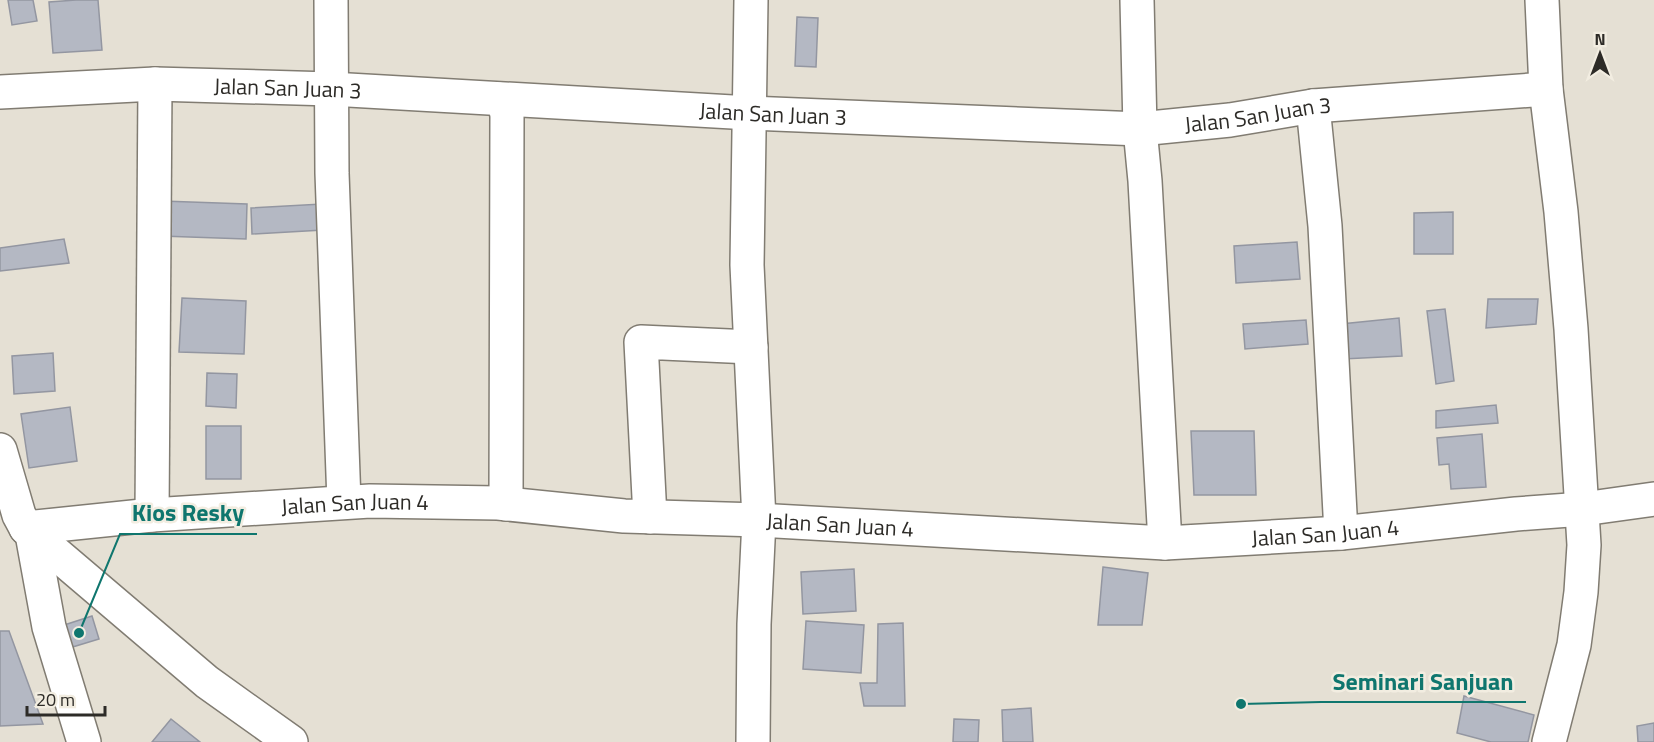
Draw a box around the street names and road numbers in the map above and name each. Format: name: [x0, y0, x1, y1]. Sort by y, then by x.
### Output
street label: Jalan San Juan 3: [213, 69, 363, 108]
street label: Jalan San Juan 3: [1183, 88, 1332, 141]
street label: Jalan San Juan 3: [698, 93, 848, 134]
street label: Jalan San Juan 4: [280, 484, 429, 524]
street label: Jalan San Juan 4: [765, 503, 915, 546]
street label: Jalan San Juan 4: [1250, 510, 1401, 555]

